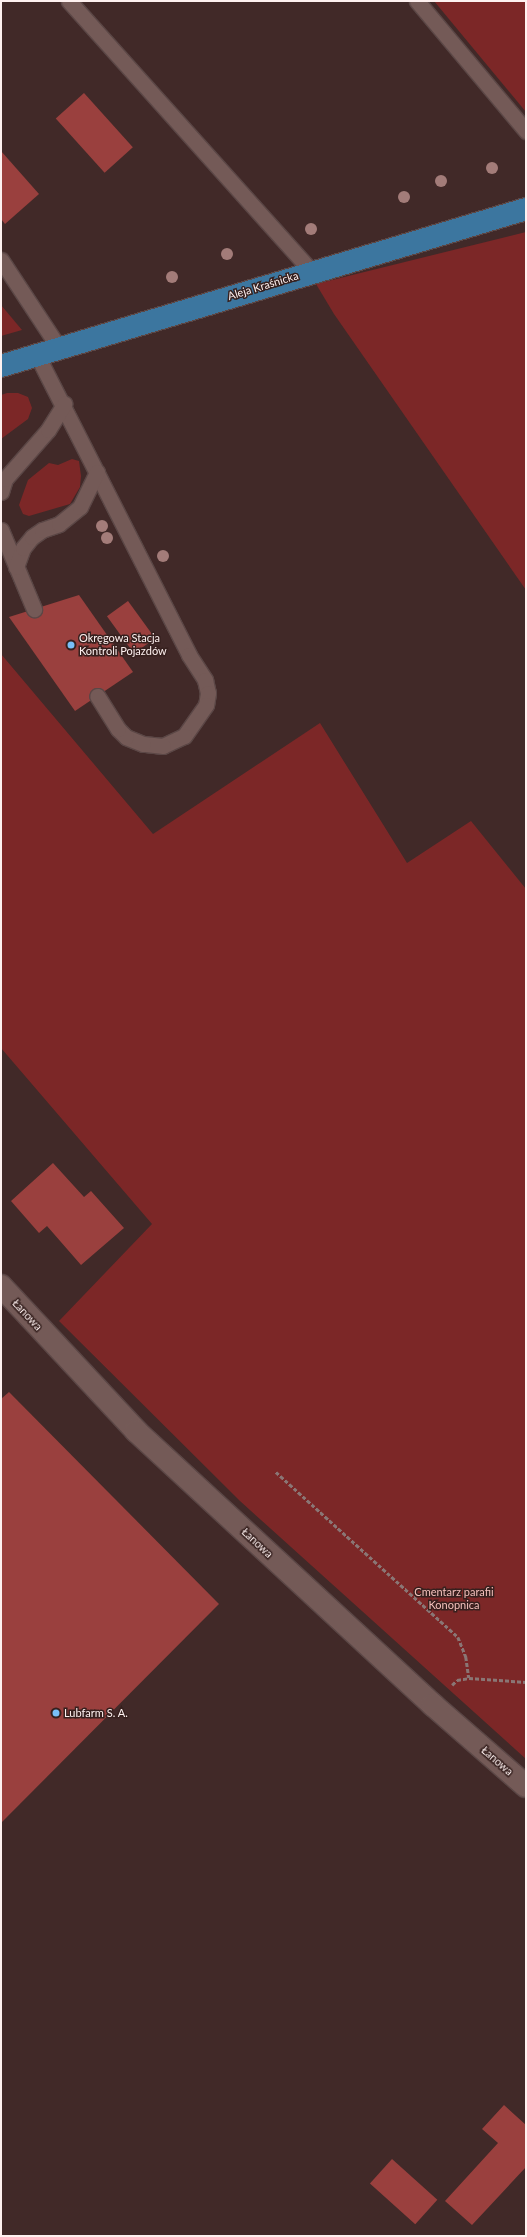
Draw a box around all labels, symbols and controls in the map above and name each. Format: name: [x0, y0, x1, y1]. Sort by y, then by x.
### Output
street label: Aleja Kraśnicka: [226, 269, 300, 303]
place label: Okręgowa Stacja Kontroli Pojazdów: [79, 632, 167, 658]
marker: Okręgowa Stacja Kontroli Pojazdów: [66, 640, 76, 650]
street label: Łanowa: [9, 1297, 45, 1333]
street label: Łanowa: [239, 1525, 275, 1561]
park label: Cmentarz parafii Konopnica: [414, 1586, 494, 1612]
place label: Lubfarm S. A.: [64, 1706, 128, 1720]
marker: Lubfarm S. A.: [51, 1708, 61, 1718]
street label: Łanowa: [478, 1744, 516, 1778]

